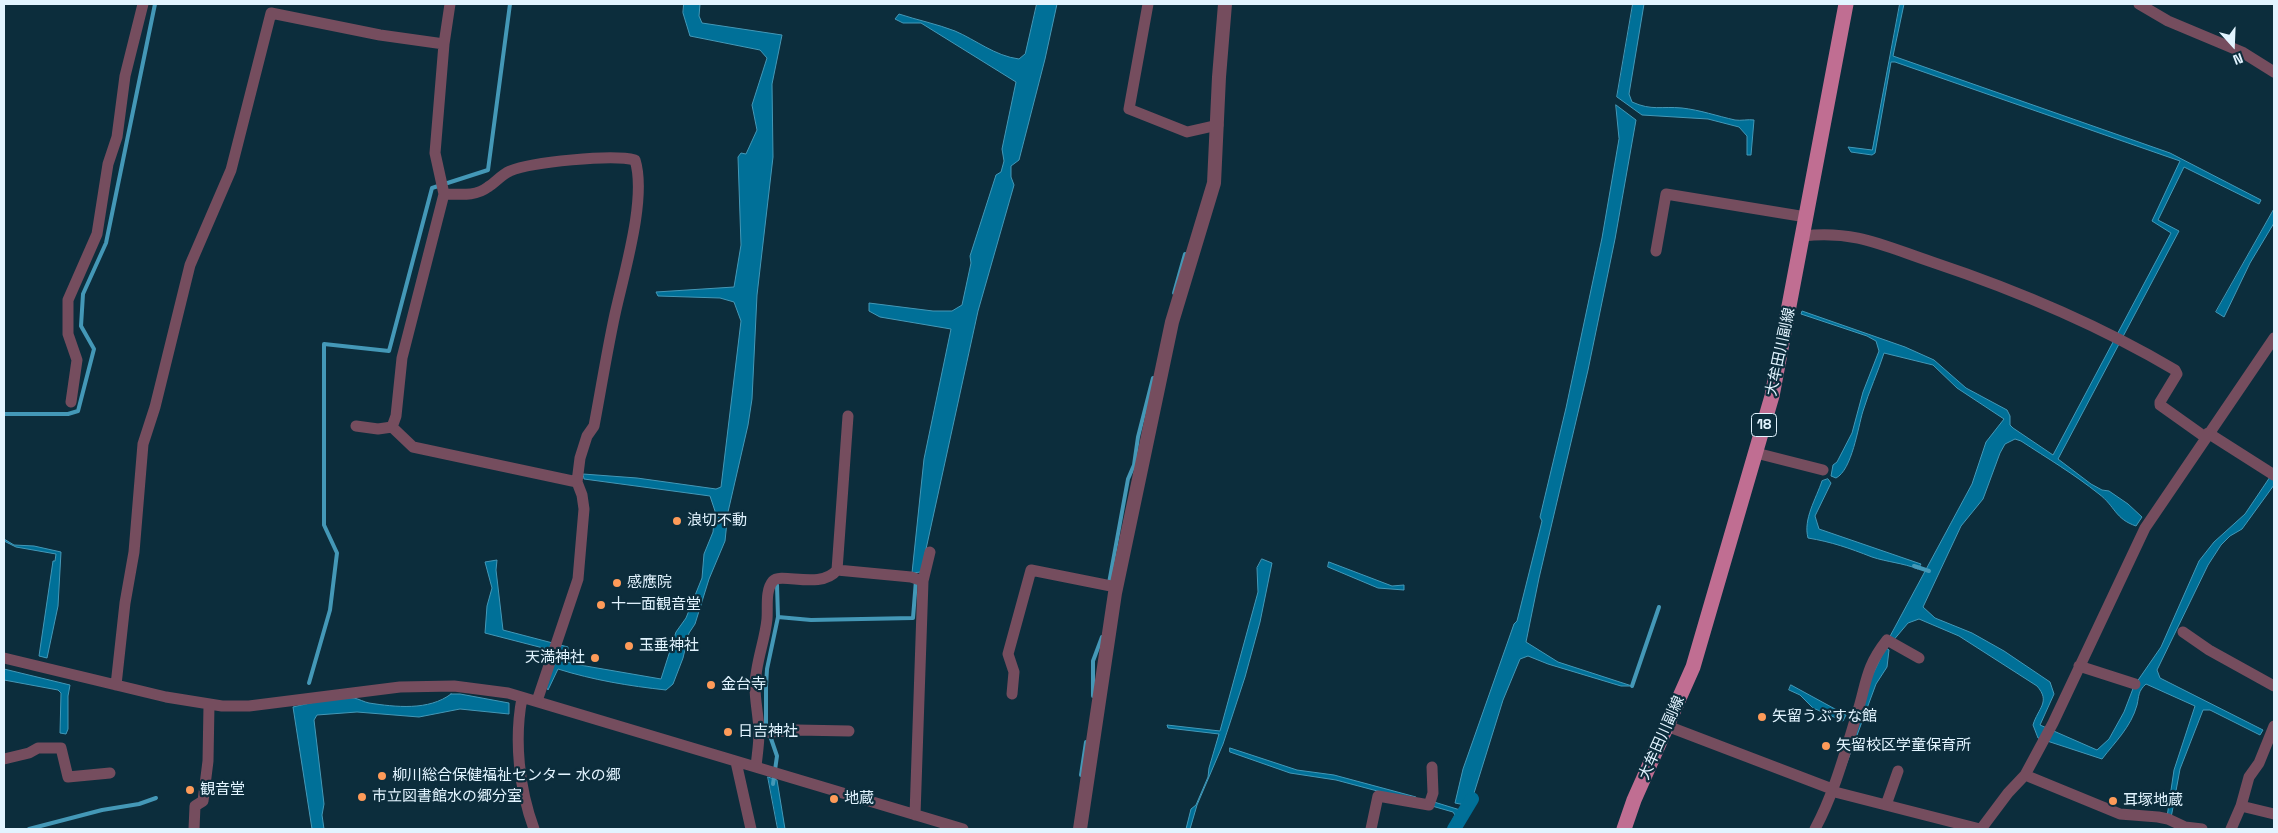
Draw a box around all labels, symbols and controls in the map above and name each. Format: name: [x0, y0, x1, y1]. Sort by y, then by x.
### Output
north arrow: [2208, 20, 2258, 70]
text: N: [2231, 49, 2246, 69]
street label: 大牟田川副線: [1763, 306, 1799, 398]
road number: 18: [1752, 414, 1776, 436]
place label: 浪切不動: [687, 512, 747, 530]
marker: 浪切不動: [671, 515, 683, 527]
place label: 感應院: [627, 574, 672, 592]
marker: 感應院: [611, 577, 623, 589]
place label: 十一面観音堂: [611, 596, 701, 614]
marker: 十一面観音堂: [595, 599, 607, 611]
place label: 玉垂神社: [639, 637, 699, 655]
marker: 玉垂神社: [623, 640, 635, 652]
place label: 天満神社: [525, 649, 585, 667]
marker: 天満神社: [589, 652, 601, 664]
place label: 金台寺: [721, 676, 766, 694]
marker: 金台寺: [705, 679, 717, 691]
street label: 大牟田川副線: [1635, 693, 1689, 783]
place label: 矢留うぶすな館: [1772, 708, 1877, 726]
marker: 矢留うぶすな館: [1756, 711, 1768, 723]
place label: 日吉神社: [738, 723, 798, 741]
marker: 日吉神社: [722, 726, 734, 738]
place label: 矢留校区学童保育所: [1836, 737, 1971, 755]
marker: 矢留校区学童保育所: [1820, 740, 1832, 752]
place label: 柳川総合保健福祉センター 水の郷: [392, 767, 621, 785]
marker: 柳川総合保健福祉センター 水の郷: [376, 770, 388, 782]
place label: 観音堂: [200, 781, 245, 799]
marker: 観音堂: [184, 784, 196, 796]
place label: 市立図書館水の郷分室: [372, 788, 522, 806]
place label: 地蔵: [844, 790, 874, 808]
marker: 市立図書館水の郷分室: [356, 791, 368, 803]
place label: 耳塚地蔵: [2123, 792, 2183, 810]
marker: 地蔵: [828, 793, 840, 805]
marker: 耳塚地蔵: [2107, 795, 2119, 807]

